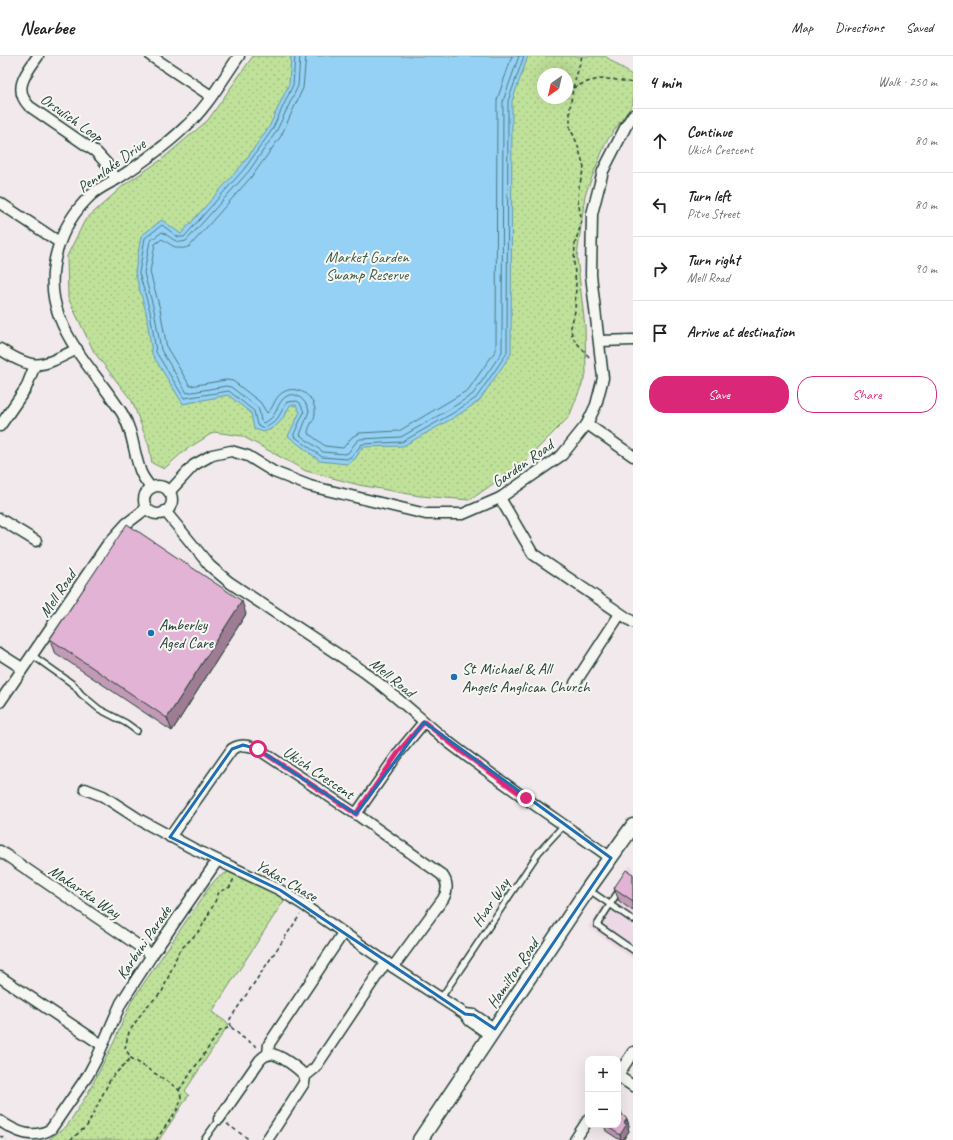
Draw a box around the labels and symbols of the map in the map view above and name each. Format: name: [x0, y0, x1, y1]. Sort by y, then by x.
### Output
north arrow: [537, 68, 573, 104]
street label: Orsulich Loop: [36, 89, 107, 147]
street label: Pennlake Drive: [74, 133, 151, 197]
park label: Market Garden Swamp Reserve: [325, 247, 410, 285]
street label: Garden Road: [488, 434, 559, 492]
street label: Mell Road: [35, 564, 82, 621]
place label: Amberley Aged Care: [159, 615, 215, 653]
marker: Amberley Aged Care: [146, 628, 156, 638]
street label: Mell Road: [366, 653, 421, 704]
place label: St Michael & All Angels Anglican Church: [462, 659, 591, 697]
marker: St Michael & All Angels Anglican Church: [449, 672, 459, 682]
route start: [249, 740, 267, 758]
street label: Ukich Crescent: [279, 742, 359, 805]
route end: [517, 789, 535, 807]
street label: Yakas Chase: [252, 855, 322, 907]
street label: Makarska Way: [45, 861, 125, 924]
street label: Hvar Way: [467, 873, 515, 931]
street label: Karbuni Parade: [112, 900, 177, 983]
street label: Hamilton Road: [482, 933, 545, 1012]

